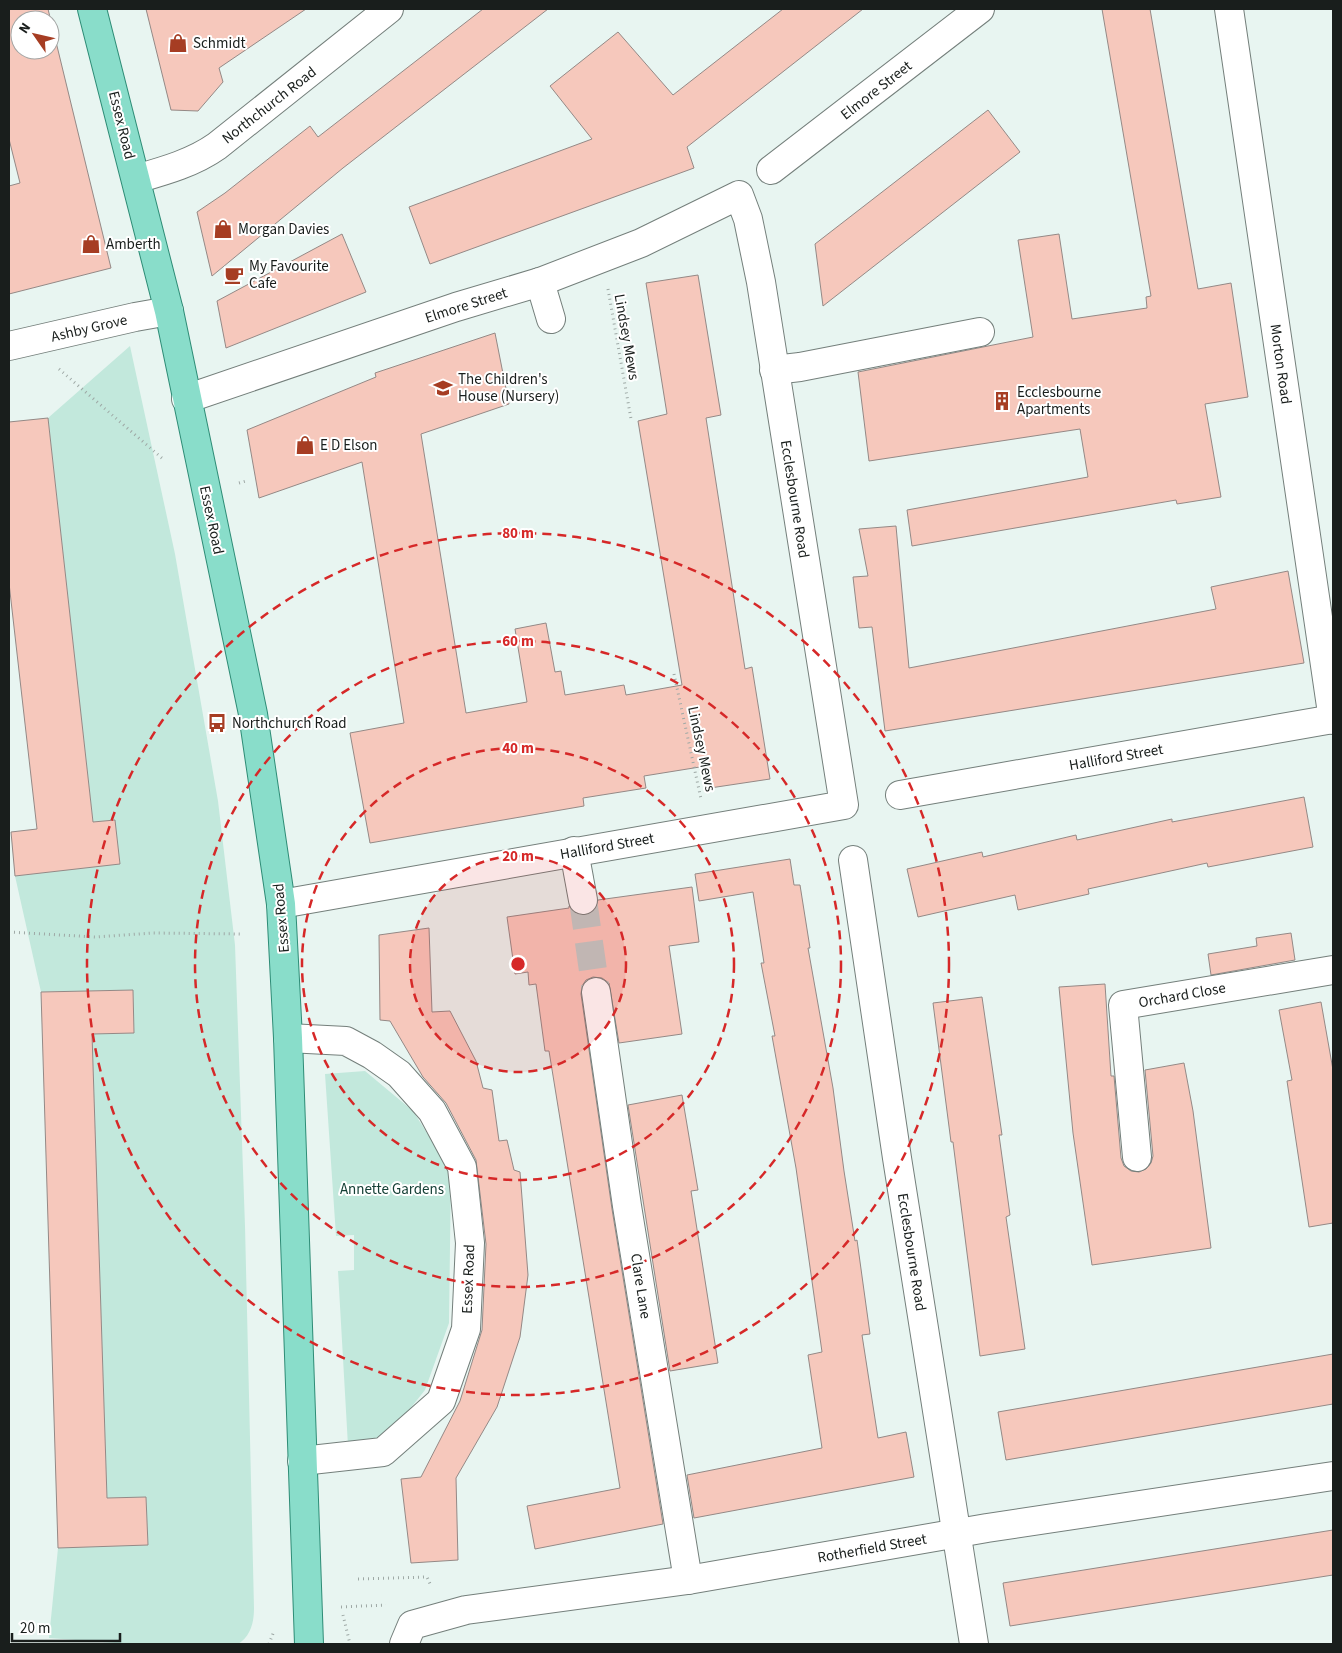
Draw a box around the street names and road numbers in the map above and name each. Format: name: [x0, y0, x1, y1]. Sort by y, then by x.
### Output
street label: Elmore Street: [836, 56, 916, 125]
street label: Northchurch Road: [218, 62, 321, 149]
street label: Essex Road: [103, 89, 140, 161]
street label: Elmore Street: [422, 282, 510, 329]
street label: Lindsey Mews: [609, 293, 644, 382]
street label: Ashby Grove: [49, 309, 129, 347]
street label: Morton Road: [1264, 323, 1297, 405]
street label: Ecclesbourne Road: [775, 439, 814, 560]
street label: Essex Road: [194, 484, 229, 556]
street label: Lindsey Mews: [682, 704, 721, 794]
street label: Halliford Street: [1067, 739, 1165, 776]
street label: Halliford Street: [558, 828, 656, 865]
street label: Essex Road: [268, 882, 295, 954]
street label: Orchard Close: [1137, 977, 1227, 1013]
street label: Ecclesbourne Road: [892, 1192, 931, 1313]
street label: Essex Road: [457, 1244, 480, 1314]
street label: Clare Lane: [625, 1252, 656, 1320]
street label: Rotherfield Street: [816, 1529, 928, 1568]

